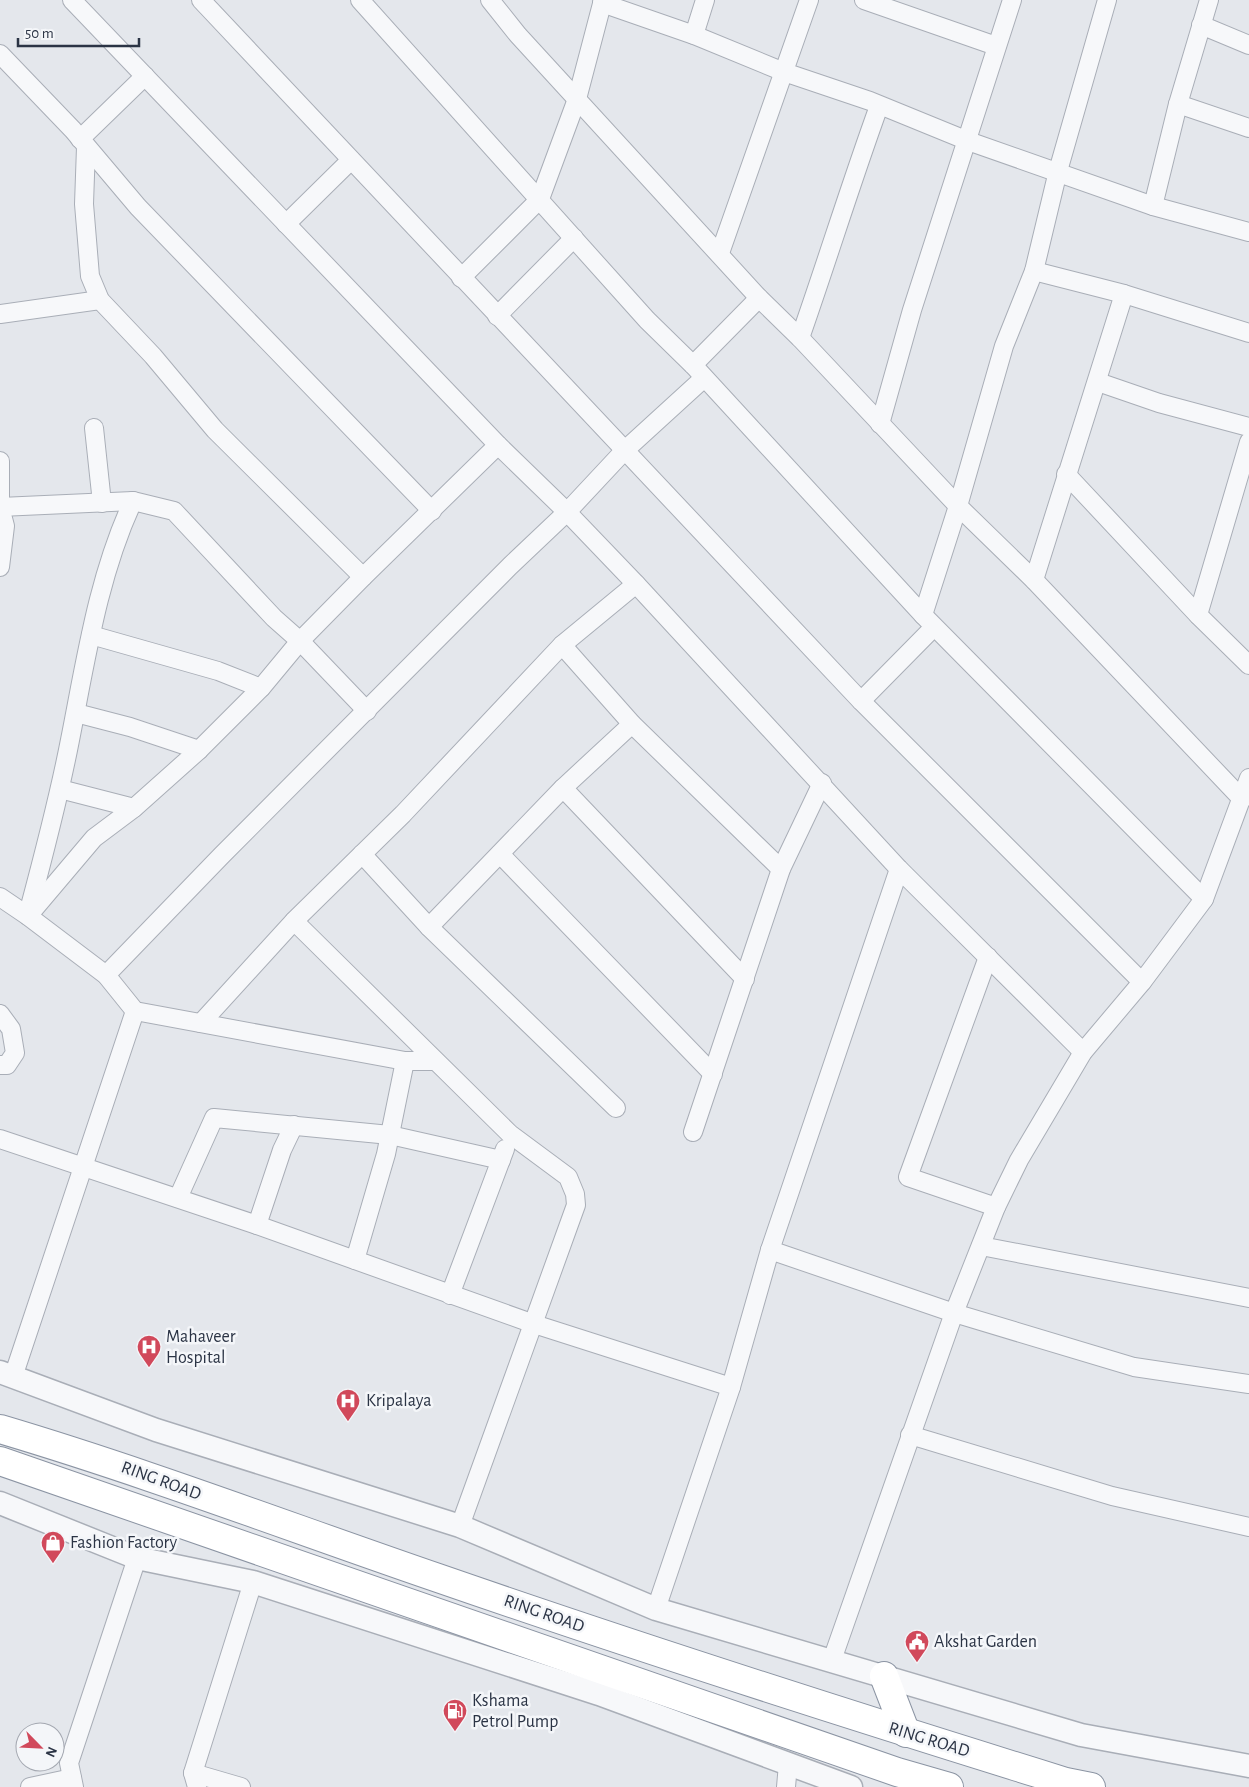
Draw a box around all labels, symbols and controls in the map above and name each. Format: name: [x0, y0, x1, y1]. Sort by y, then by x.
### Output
scale bar: [18, 15, 139, 47]
text: 50 m: [25, 26, 54, 41]
place label: Mahaveer Hospital: [166, 1328, 236, 1367]
hospital icon: Mahaveer Hospital: [136, 1334, 162, 1368]
hospital icon: Kripalaya: [335, 1388, 361, 1422]
place label: Kripalaya: [366, 1392, 432, 1410]
street label: RING ROAD: [119, 1458, 203, 1504]
shop icon: Fashion Factory: [40, 1530, 66, 1564]
place label: Fashion Factory: [70, 1534, 178, 1552]
street label: RING ROAD: [502, 1592, 586, 1636]
public building icon: Akshat Garden: [904, 1629, 930, 1663]
place label: Akshat Garden: [934, 1633, 1037, 1651]
place label: Kshama Petrol Pump: [472, 1692, 558, 1731]
fuel station icon: Kshama Petrol Pump: [442, 1698, 468, 1732]
street label: RING ROAD: [886, 1719, 972, 1761]
north arrow: [15, 1722, 65, 1772]
text: N: [43, 1745, 59, 1759]

